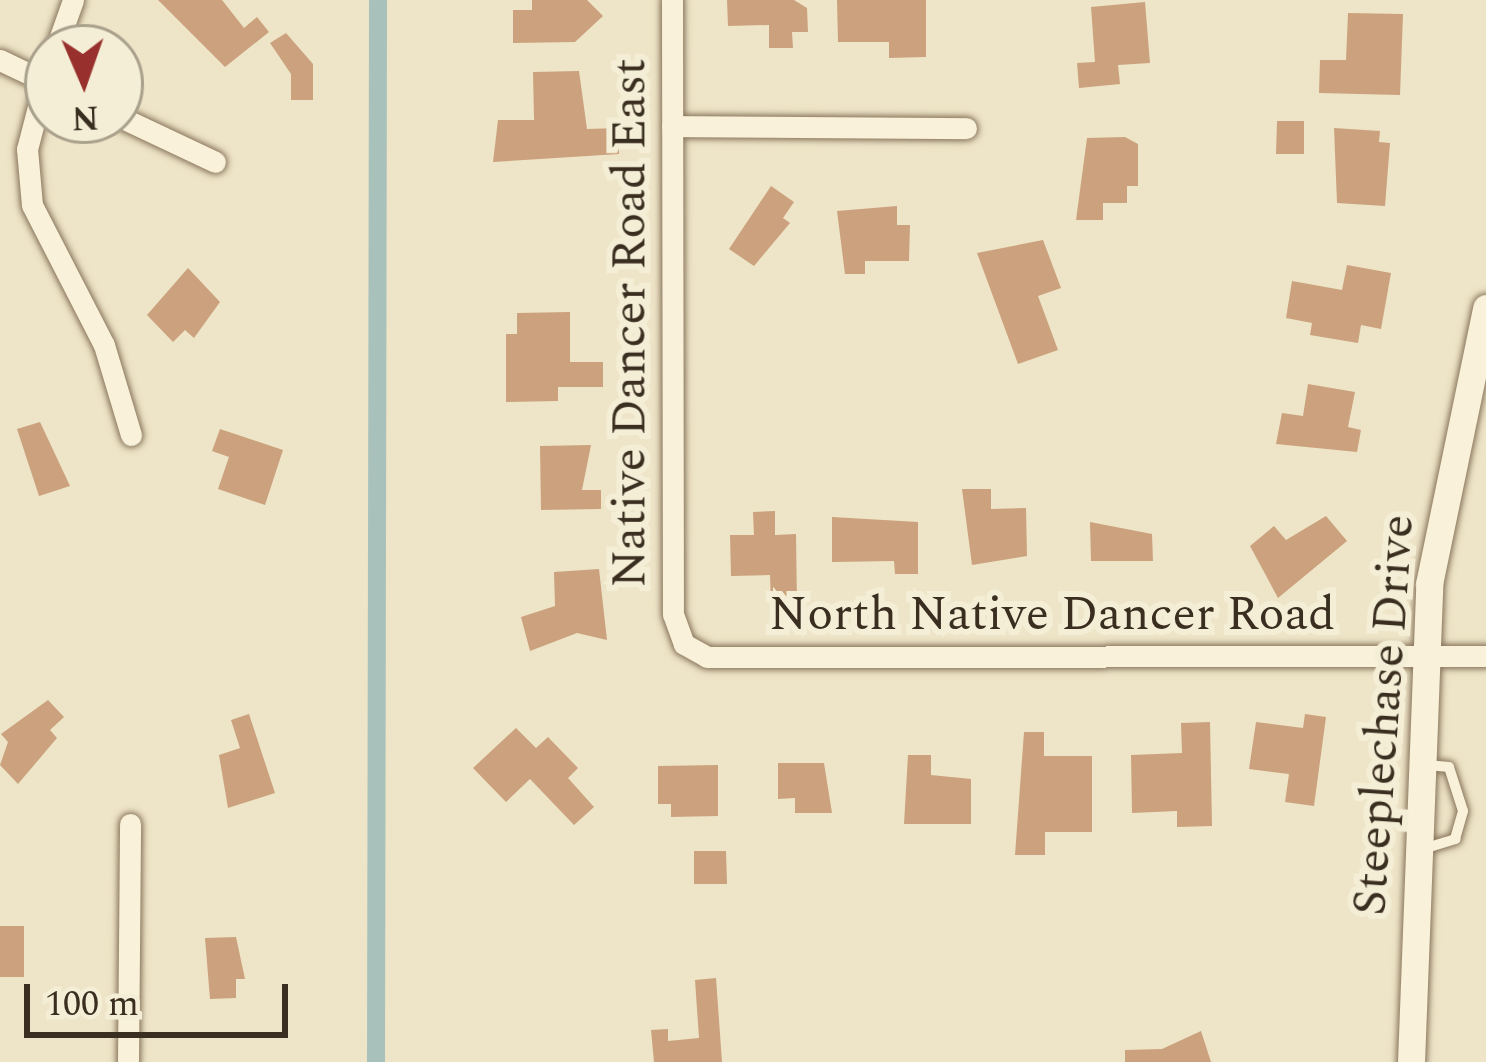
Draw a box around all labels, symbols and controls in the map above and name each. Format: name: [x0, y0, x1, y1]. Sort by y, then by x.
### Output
north arrow: [24, 24, 144, 144]
street label: Native Dancer Road East: [601, 58, 659, 588]
text: N: [71, 92, 99, 142]
street label: Steeplechase Drive: [1341, 513, 1427, 917]
street label: North Native Dancer Road: [769, 586, 1335, 644]
scale bar: [30, 960, 294, 1034]
text: 100 m: [45, 977, 139, 1032]

